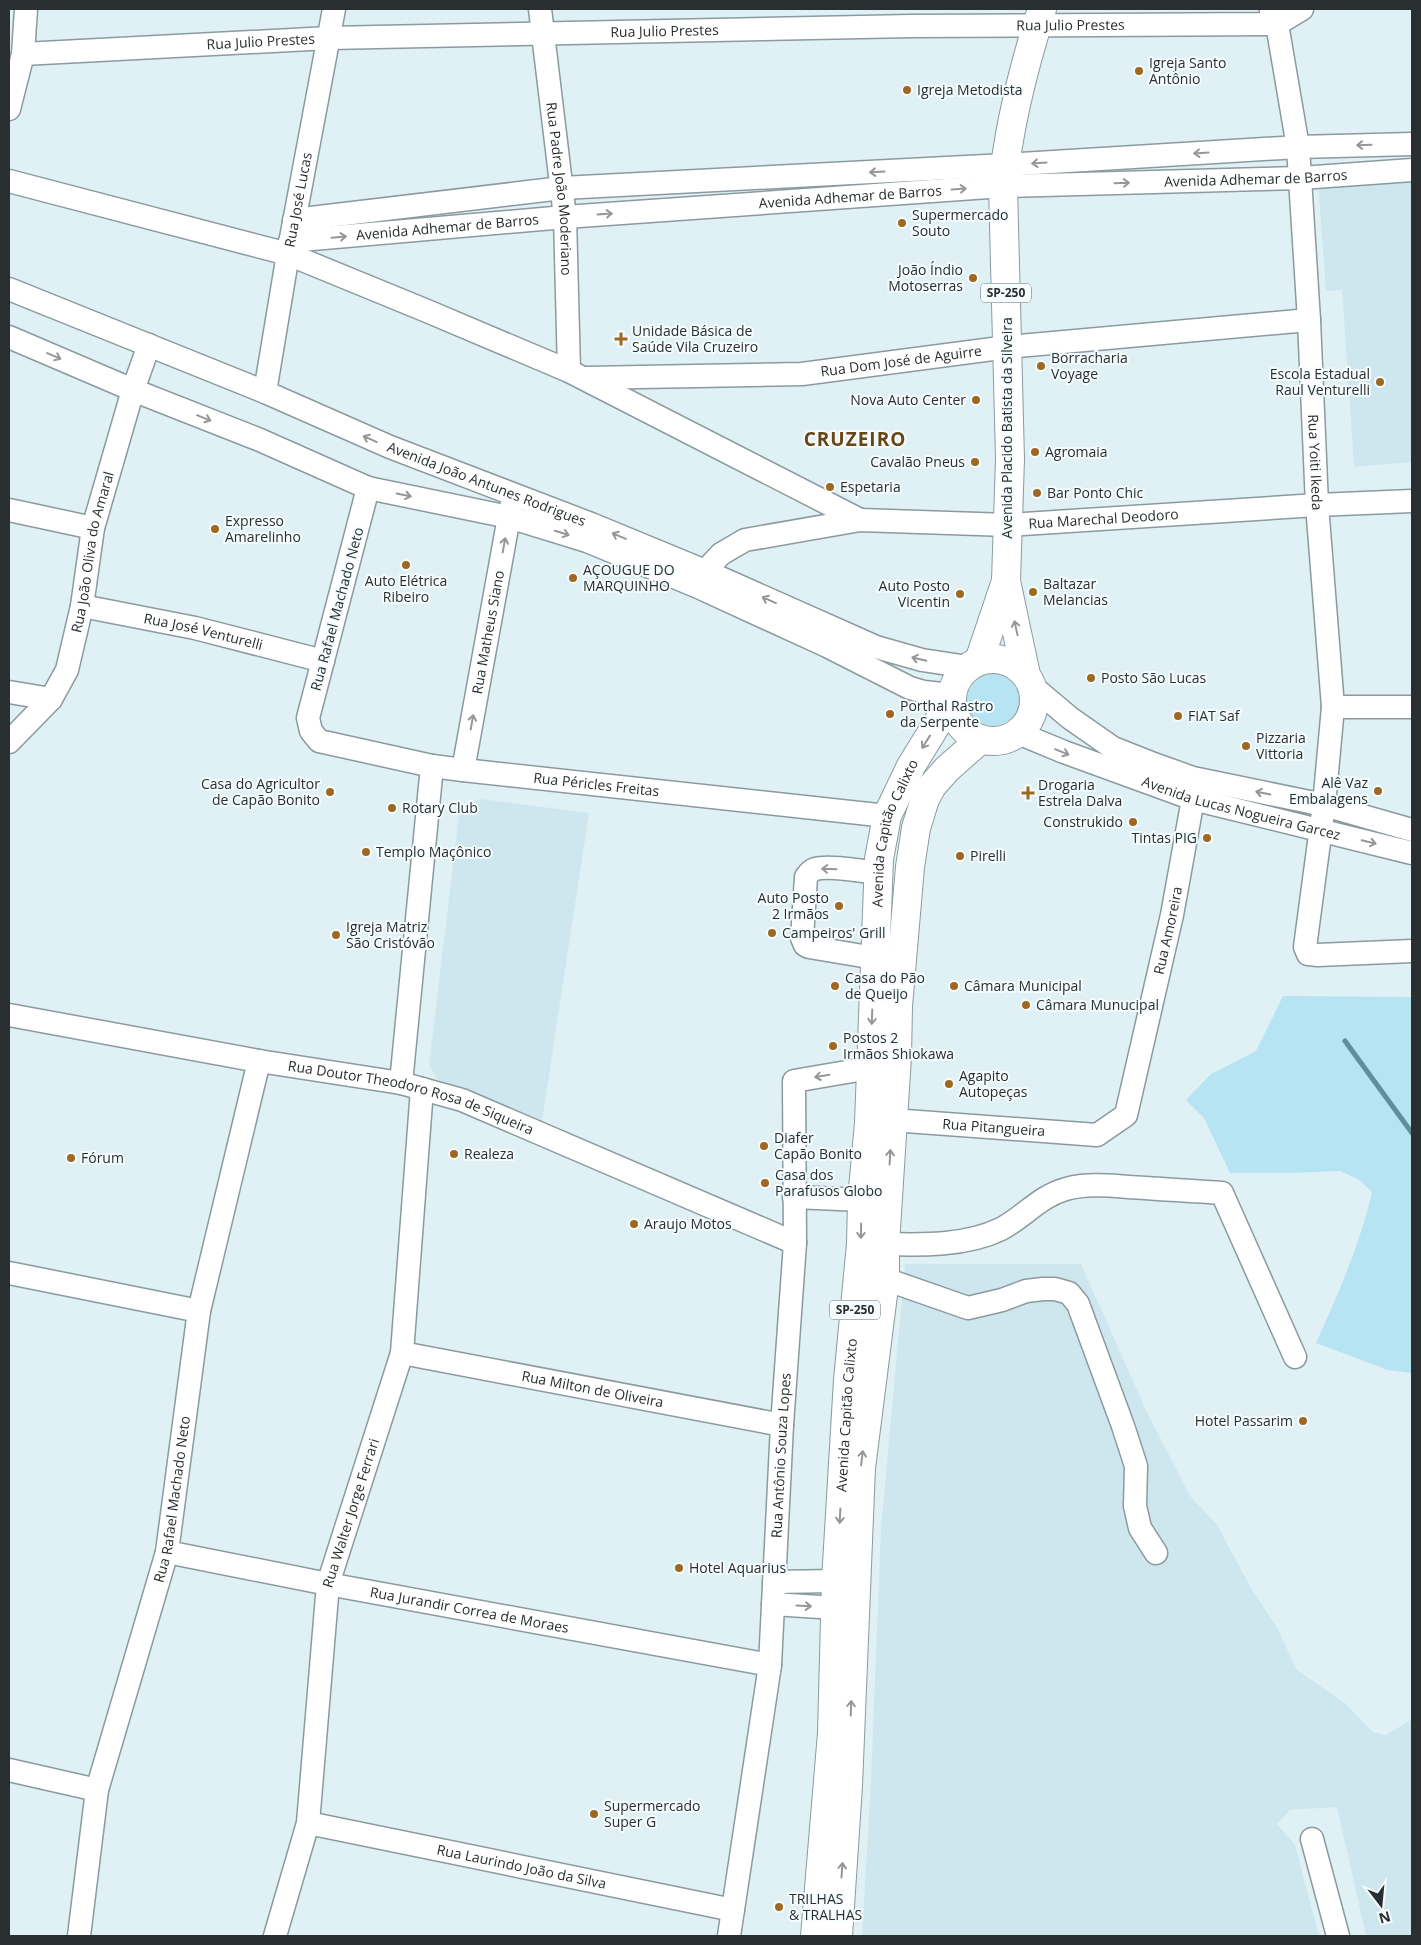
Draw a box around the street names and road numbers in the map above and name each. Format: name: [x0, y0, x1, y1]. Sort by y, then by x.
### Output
street label: Rua Julio Prestes: [1016, 15, 1125, 34]
street label: Rua Julio Prestes: [610, 20, 719, 41]
street label: Rua Julio Prestes: [206, 29, 316, 53]
street label: Rua Padre João Moderiano: [542, 101, 577, 276]
street label: Rua José Lucas: [279, 150, 316, 249]
street label: Avenida Adhemar de Barros: [1164, 165, 1348, 191]
street label: Avenida Adhemar de Barros: [758, 180, 943, 212]
street label: Avenida Adhemar de Barros: [355, 209, 540, 244]
road number: SP-250: [981, 284, 1031, 302]
street label: Avenida Placido Batista da Silveira: [997, 317, 1016, 539]
street label: Rua Dom José de Aguirre: [819, 341, 983, 380]
street label: Rua Yoiti Ikeda: [1304, 414, 1327, 511]
street label: Avenida João Antunes Rodrigues: [385, 437, 589, 530]
street label: Rua João Oliva do Amaral: [66, 469, 118, 635]
street label: Rua Marechal Deodoro: [1028, 504, 1179, 533]
street label: Rua Rafael Machado Neto: [306, 525, 367, 693]
street label: Rua Matheus Siano: [467, 569, 508, 696]
street label: Rua José Venturelli: [142, 608, 265, 654]
street label: Avenida Capitão Calixto: [867, 755, 922, 908]
street label: Rua Péricles Freitas: [533, 768, 661, 800]
street label: Avenida Lucas Nogueira Garcez: [1139, 771, 1343, 844]
street label: Rua Amoreira: [1149, 885, 1186, 976]
street label: Rua Doutor Theodoro Rosa de Siqueira: [287, 1056, 537, 1139]
street label: Rua Pitangueira: [942, 1114, 1046, 1140]
road number: SP-250: [830, 1300, 880, 1320]
street label: Avenida Capitão Calixto: [831, 1337, 861, 1492]
street label: Rua Milton de Oliveira: [520, 1366, 665, 1411]
street label: Rua Antônio Souza Lopes: [766, 1372, 795, 1538]
street label: Rua Rafael Machado Neto: [149, 1415, 194, 1585]
street label: Rua Walter Jorge Ferrari: [317, 1436, 383, 1590]
street label: Rua Jurandir Correa de Moraes: [369, 1582, 571, 1637]
street label: Rua Laurindo João da Silva: [435, 1840, 608, 1893]

